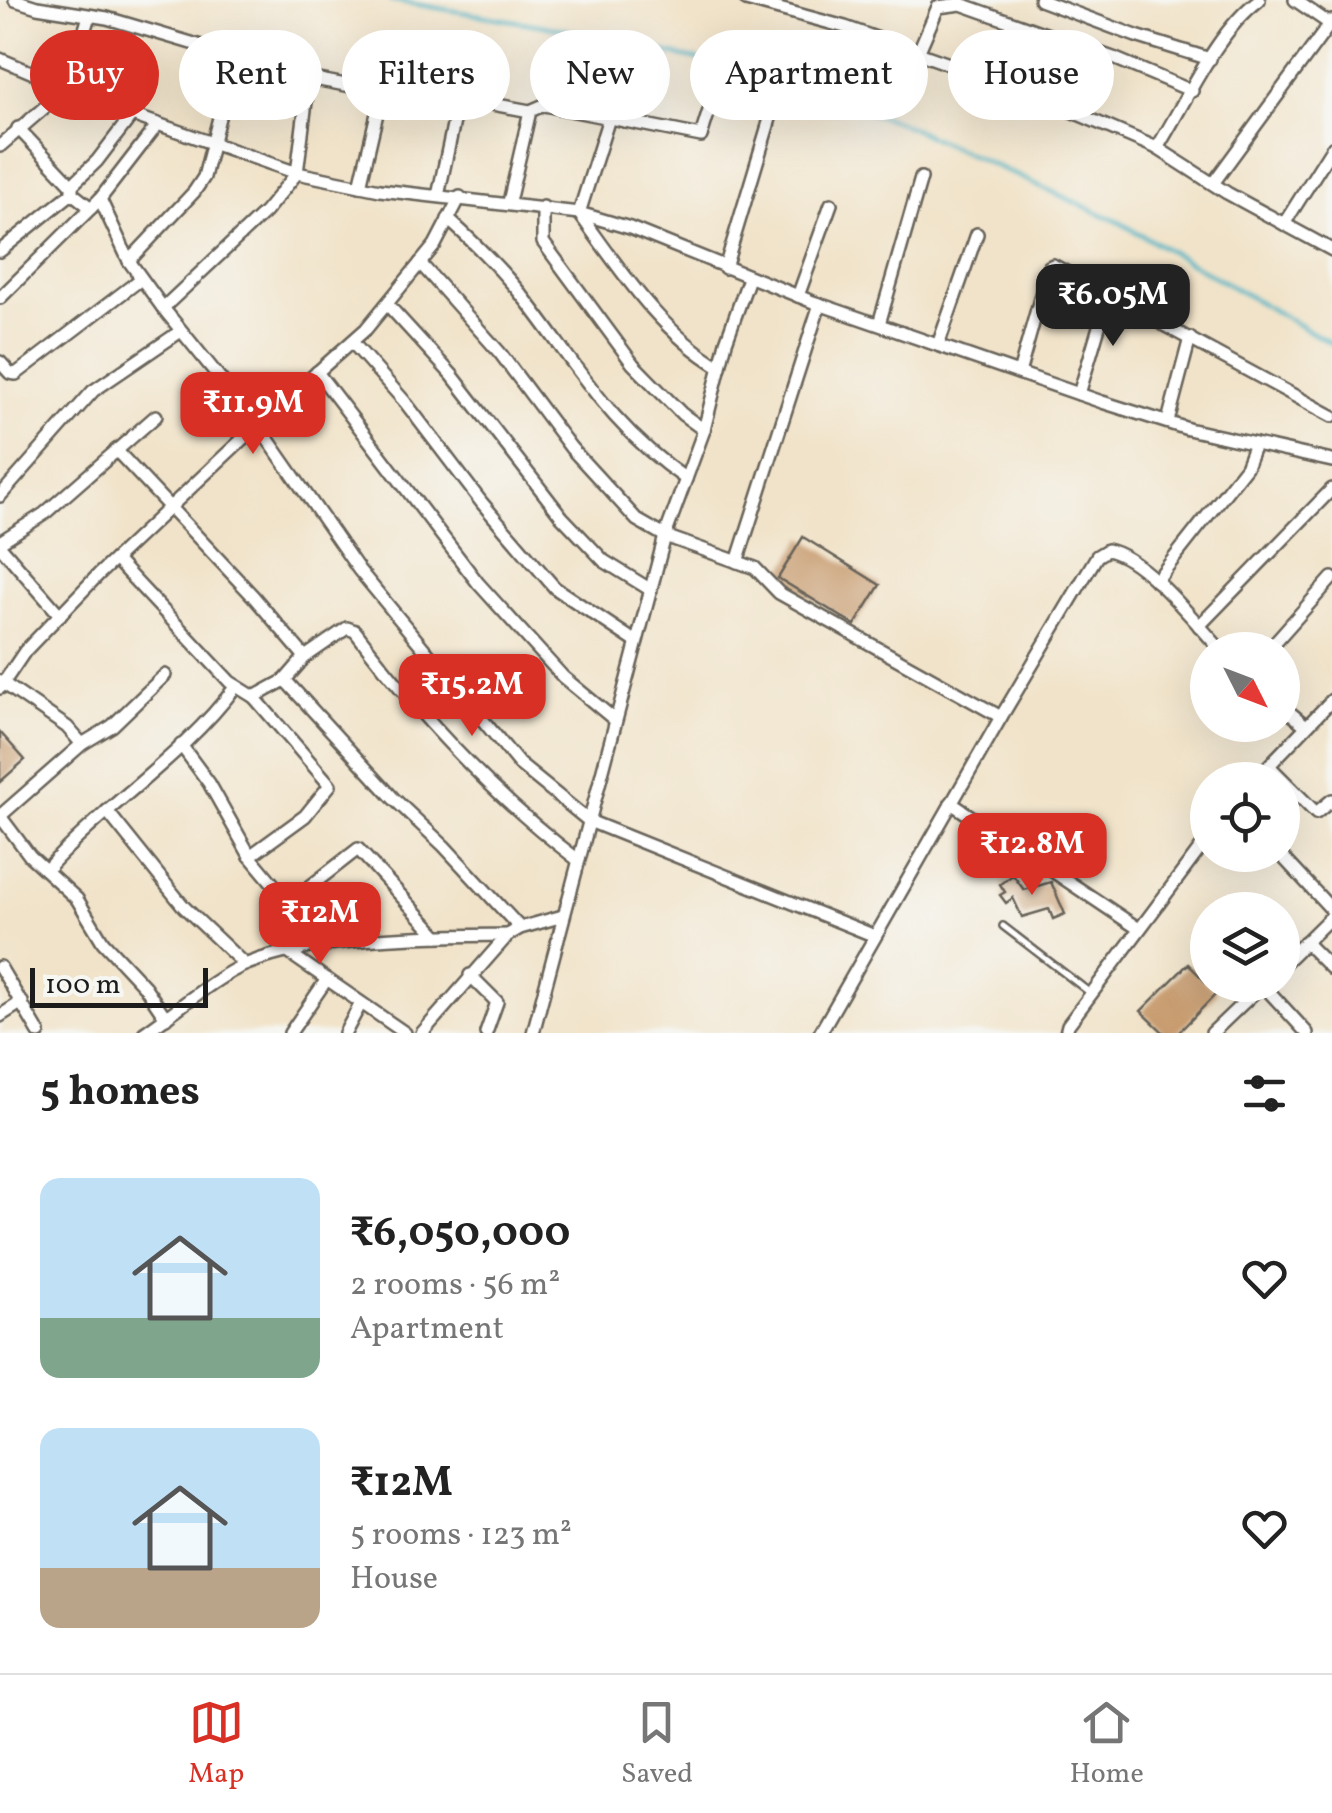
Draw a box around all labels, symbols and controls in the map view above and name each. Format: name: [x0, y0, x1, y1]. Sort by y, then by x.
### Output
chip: Buy: [30, 30, 159, 120]
chip: Rent: [179, 30, 322, 120]
chip: Filters: [342, 30, 510, 120]
chip: New: [530, 30, 670, 120]
chip: Apartment: [690, 30, 928, 120]
chip: House: [948, 30, 1114, 120]
pin: ₹6.05M: [1032, 264, 1194, 349]
text: ₹6.05M: [1058, 274, 1168, 318]
pin: ₹11.9M: [172, 372, 334, 457]
text: ₹11.9M: [202, 382, 304, 426]
north arrow: [1190, 632, 1300, 742]
map controls: [1190, 632, 1300, 1002]
pin: ₹15.2M: [391, 654, 553, 739]
text: ₹15.2M: [421, 664, 523, 708]
button: locate: [1190, 762, 1300, 872]
pin: ₹12.8M: [951, 813, 1113, 898]
text: ₹12.8M: [980, 823, 1084, 867]
pin: ₹12M: [261, 882, 379, 967]
text: ₹12M: [281, 892, 359, 936]
button: layers: [1190, 892, 1300, 1002]
scale bar: [30, 963, 208, 1008]
text: 100 m: [45, 966, 120, 1005]
text: 5 homes: [40, 1064, 200, 1123]
icon: filters: [1237, 1066, 1292, 1121]
text: ₹6,050,000: [350, 1205, 570, 1264]
icon: home: [120, 1218, 240, 1338]
icon: heart: [1237, 1251, 1292, 1306]
text: 2 rooms · 56 m²: [350, 1264, 560, 1308]
text: Apartment: [350, 1308, 504, 1352]
text: ₹12M: [350, 1455, 453, 1514]
icon: home: [120, 1468, 240, 1588]
icon: heart: [1237, 1501, 1292, 1556]
text: 5 rooms · 123 m²: [350, 1514, 572, 1558]
text: House: [350, 1558, 438, 1602]
tab: Map: [188, 1695, 244, 1794]
tab: Saved: [621, 1695, 693, 1794]
tab: Home: [1070, 1695, 1144, 1794]

